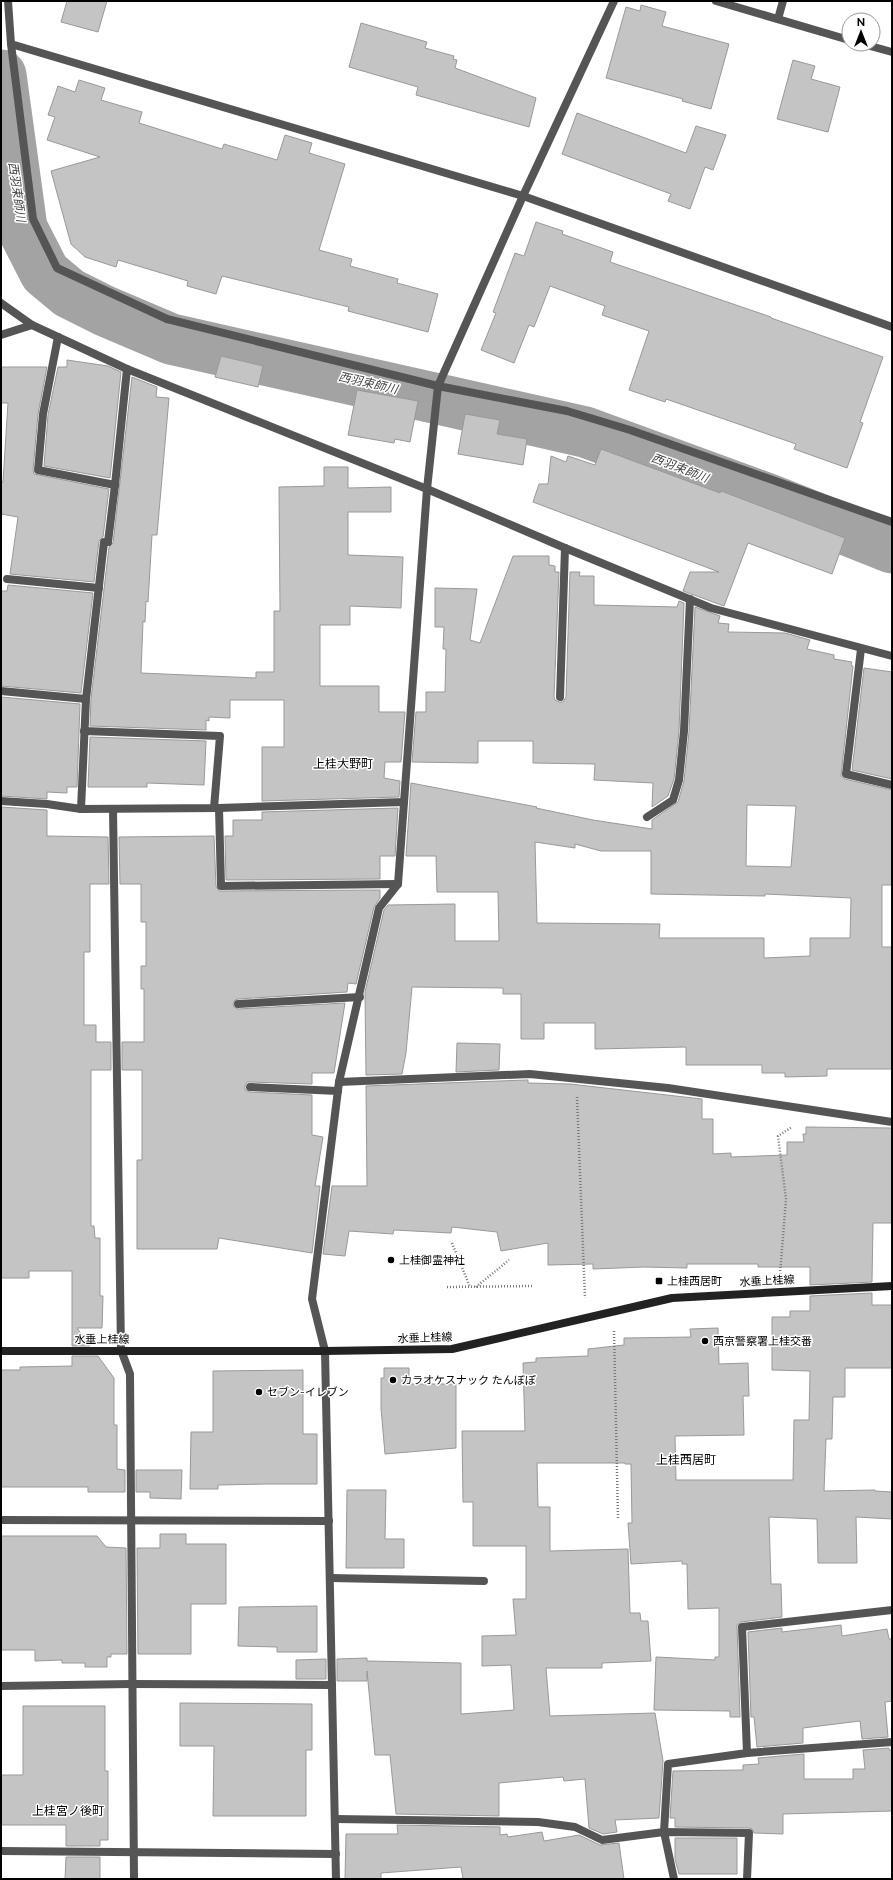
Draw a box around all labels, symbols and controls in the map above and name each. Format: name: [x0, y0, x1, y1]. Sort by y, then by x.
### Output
north arrow: [841, 12, 881, 52]
text: N: [857, 16, 865, 29]
water label: 西羽束師川: [6, 161, 28, 225]
water label: 西羽束師川: [337, 369, 401, 397]
water label: 西羽束師川: [649, 451, 712, 486]
district label: 上桂大野町: [313, 757, 373, 771]
place label: 上桂御霊神社: [399, 1254, 465, 1267]
marker: 上桂御霊神社: [386, 1255, 396, 1265]
street label: 水垂上桂線: [739, 1273, 795, 1289]
place label: 上桂西居町: [667, 1275, 722, 1288]
marker: 上桂西居町: [654, 1276, 664, 1286]
street label: 水垂上桂線: [397, 1331, 453, 1345]
street label: 水垂上桂線: [75, 1333, 130, 1346]
place label: 西京警察署上桂交番: [713, 1335, 812, 1348]
marker: 西京警察署上桂交番: [700, 1336, 710, 1346]
place label: カラオケスナック たんぼぽ: [401, 1374, 536, 1387]
marker: カラオケスナック たんぼぽ: [388, 1375, 398, 1385]
place label: セブン-イレブン: [267, 1386, 349, 1399]
marker: セブン-イレブン: [254, 1387, 264, 1397]
district label: 上桂西居町: [656, 1453, 716, 1467]
district label: 上桂宮ノ後町: [32, 1804, 104, 1818]

